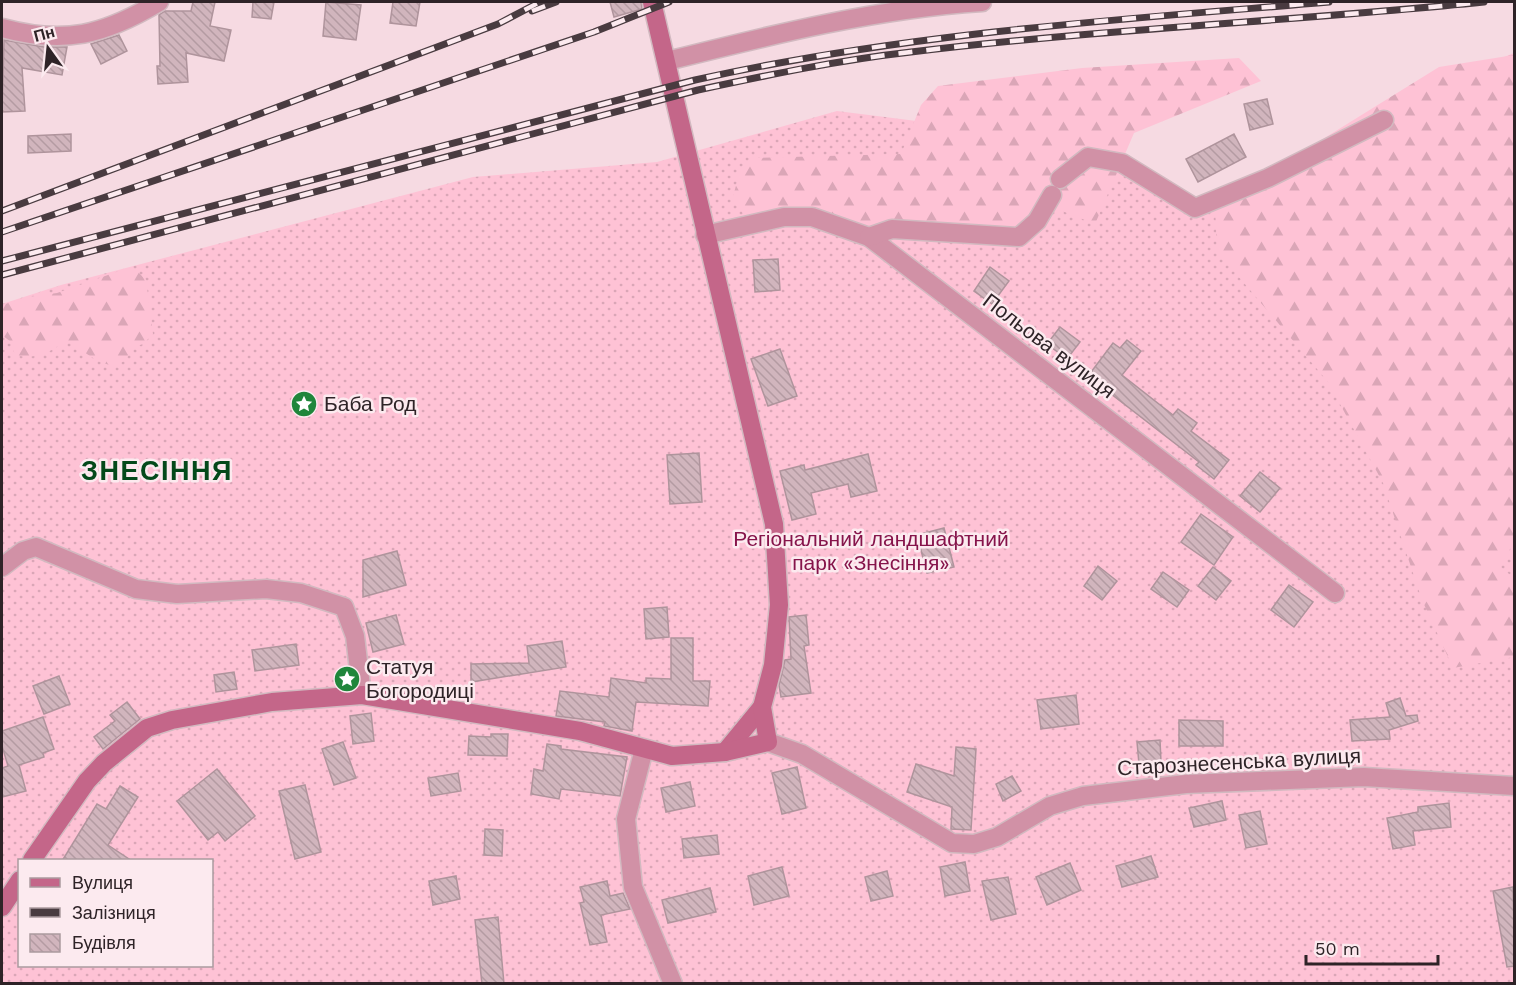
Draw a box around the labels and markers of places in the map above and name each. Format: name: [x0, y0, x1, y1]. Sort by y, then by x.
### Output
place icon: Баба Род: [289, 389, 319, 419]
place label: Баба Род: [324, 391, 416, 416]
place label: Статуя Богородиці: [366, 654, 474, 703]
place icon: Статуя Богородиці: [332, 664, 362, 694]

